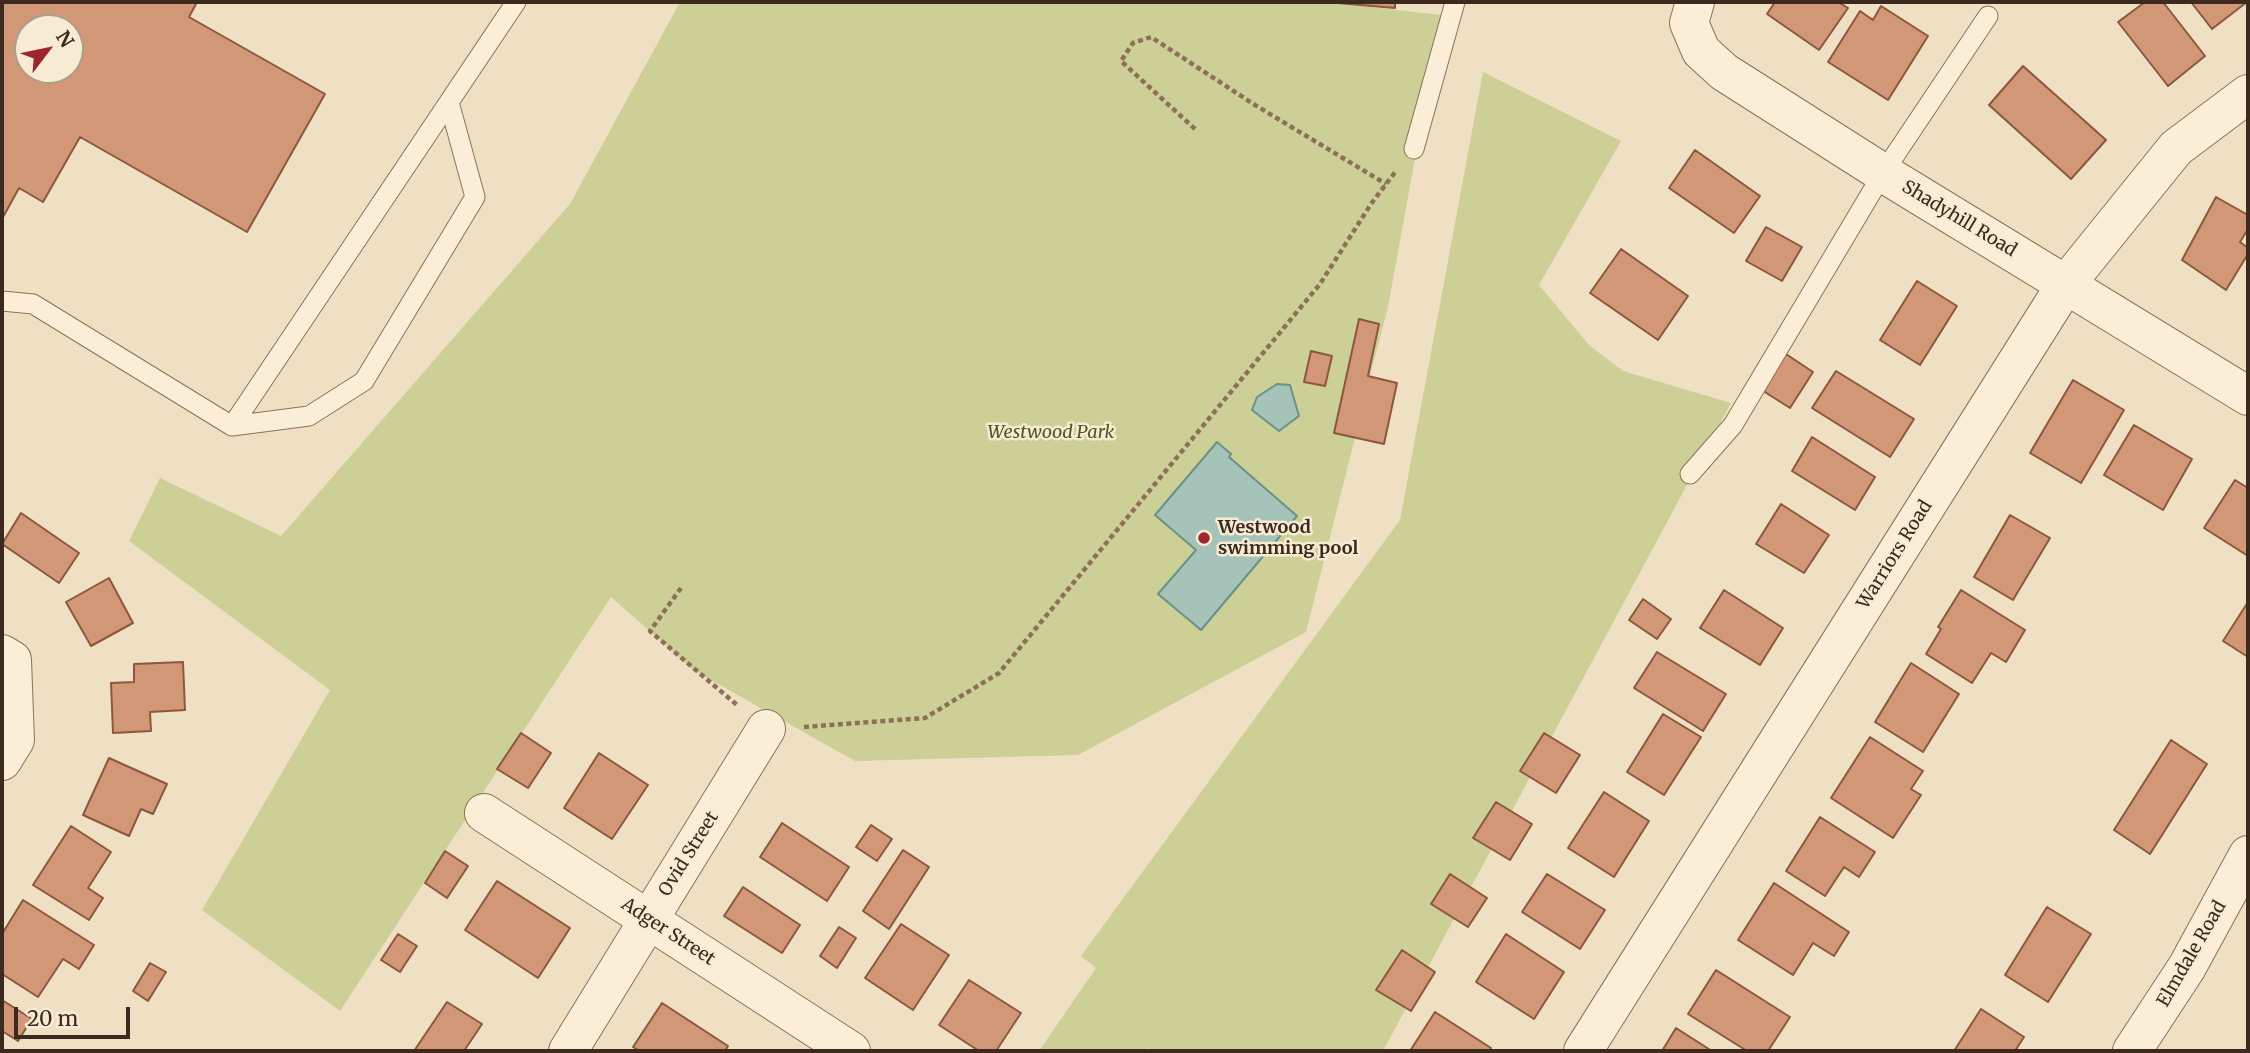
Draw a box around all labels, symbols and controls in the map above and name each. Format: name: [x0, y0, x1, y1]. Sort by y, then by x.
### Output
north arrow: [14, 14, 84, 84]
text: N: [51, 26, 79, 52]
street label: Shadyhill Road: [1898, 176, 2020, 262]
park label: Westwood Park: [988, 422, 1114, 444]
street label: Warriors Road: [1853, 497, 1937, 613]
place label: Westwood swimming pool: [1218, 517, 1358, 560]
marker: Westwood swimming pool: [1196, 530, 1212, 546]
street label: Ovid Street: [654, 808, 724, 900]
street label: Adger Street: [617, 894, 719, 970]
street label: Elmdale Road: [2153, 897, 2231, 1011]
scale bar: [18, 993, 133, 1038]
text: 20 m: [27, 1005, 78, 1032]

